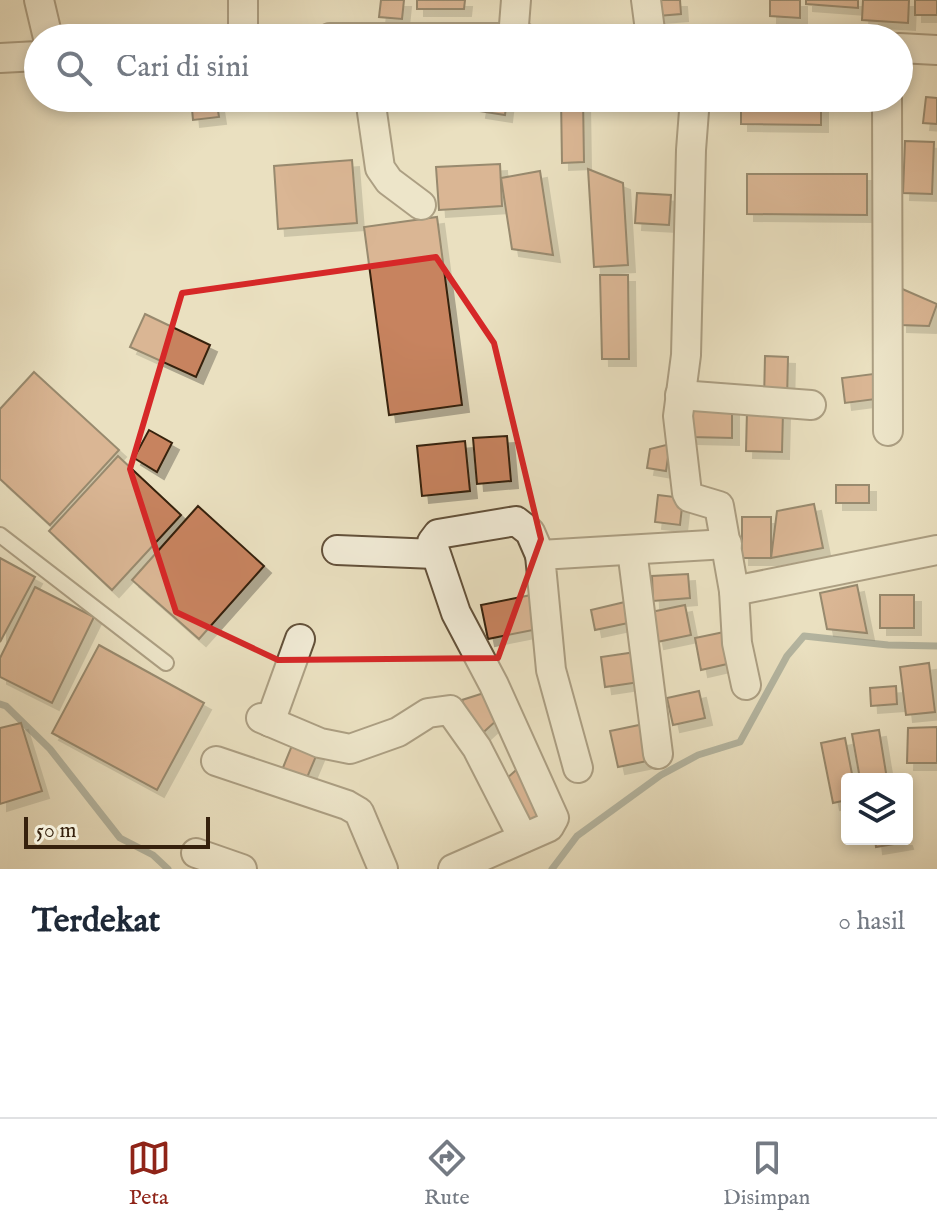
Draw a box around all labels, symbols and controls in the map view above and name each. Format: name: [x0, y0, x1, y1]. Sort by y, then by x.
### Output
search box: [24, 24, 913, 112]
icon: search: [52, 46, 96, 90]
text: Cari di sini: [116, 49, 249, 87]
map controls: [841, 773, 913, 845]
button: layers: [841, 773, 913, 845]
scale bar: [24, 813, 210, 849]
text: 50 m: [36, 817, 77, 845]
text: Terdekat: [32, 900, 160, 943]
text: 0 hasil: [838, 905, 905, 938]
tab: Peta: [127, 1136, 171, 1212]
tab: Rute: [424, 1136, 470, 1212]
tab: Disimpan: [723, 1136, 810, 1212]

